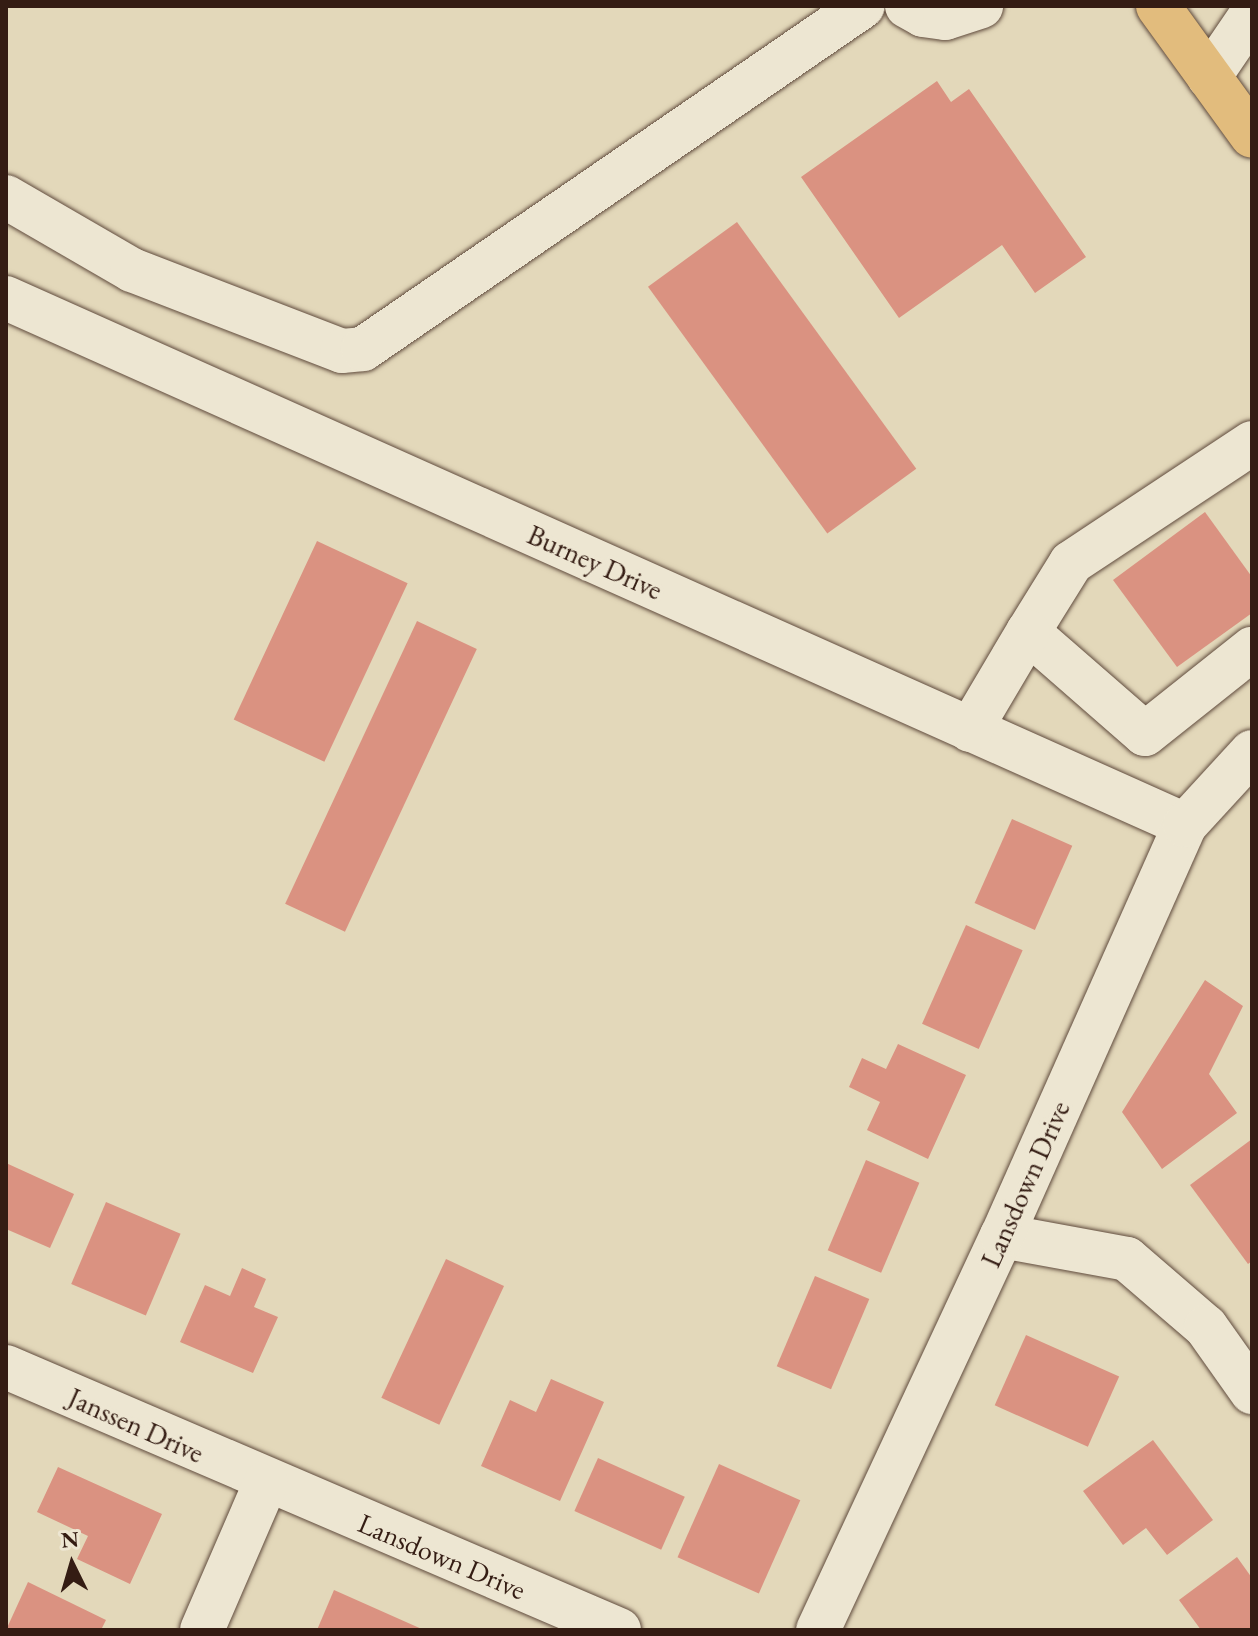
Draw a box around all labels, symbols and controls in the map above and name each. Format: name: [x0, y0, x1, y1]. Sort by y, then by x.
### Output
street label: Burney Drive: [522, 517, 668, 607]
street label: Lansdown Drive: [973, 1096, 1077, 1272]
street label: Janssen Drive: [63, 1380, 209, 1470]
street label: Lansdown Drive: [353, 1506, 531, 1606]
north arrow: [32, 1524, 112, 1604]
text: N: [60, 1524, 80, 1555]

